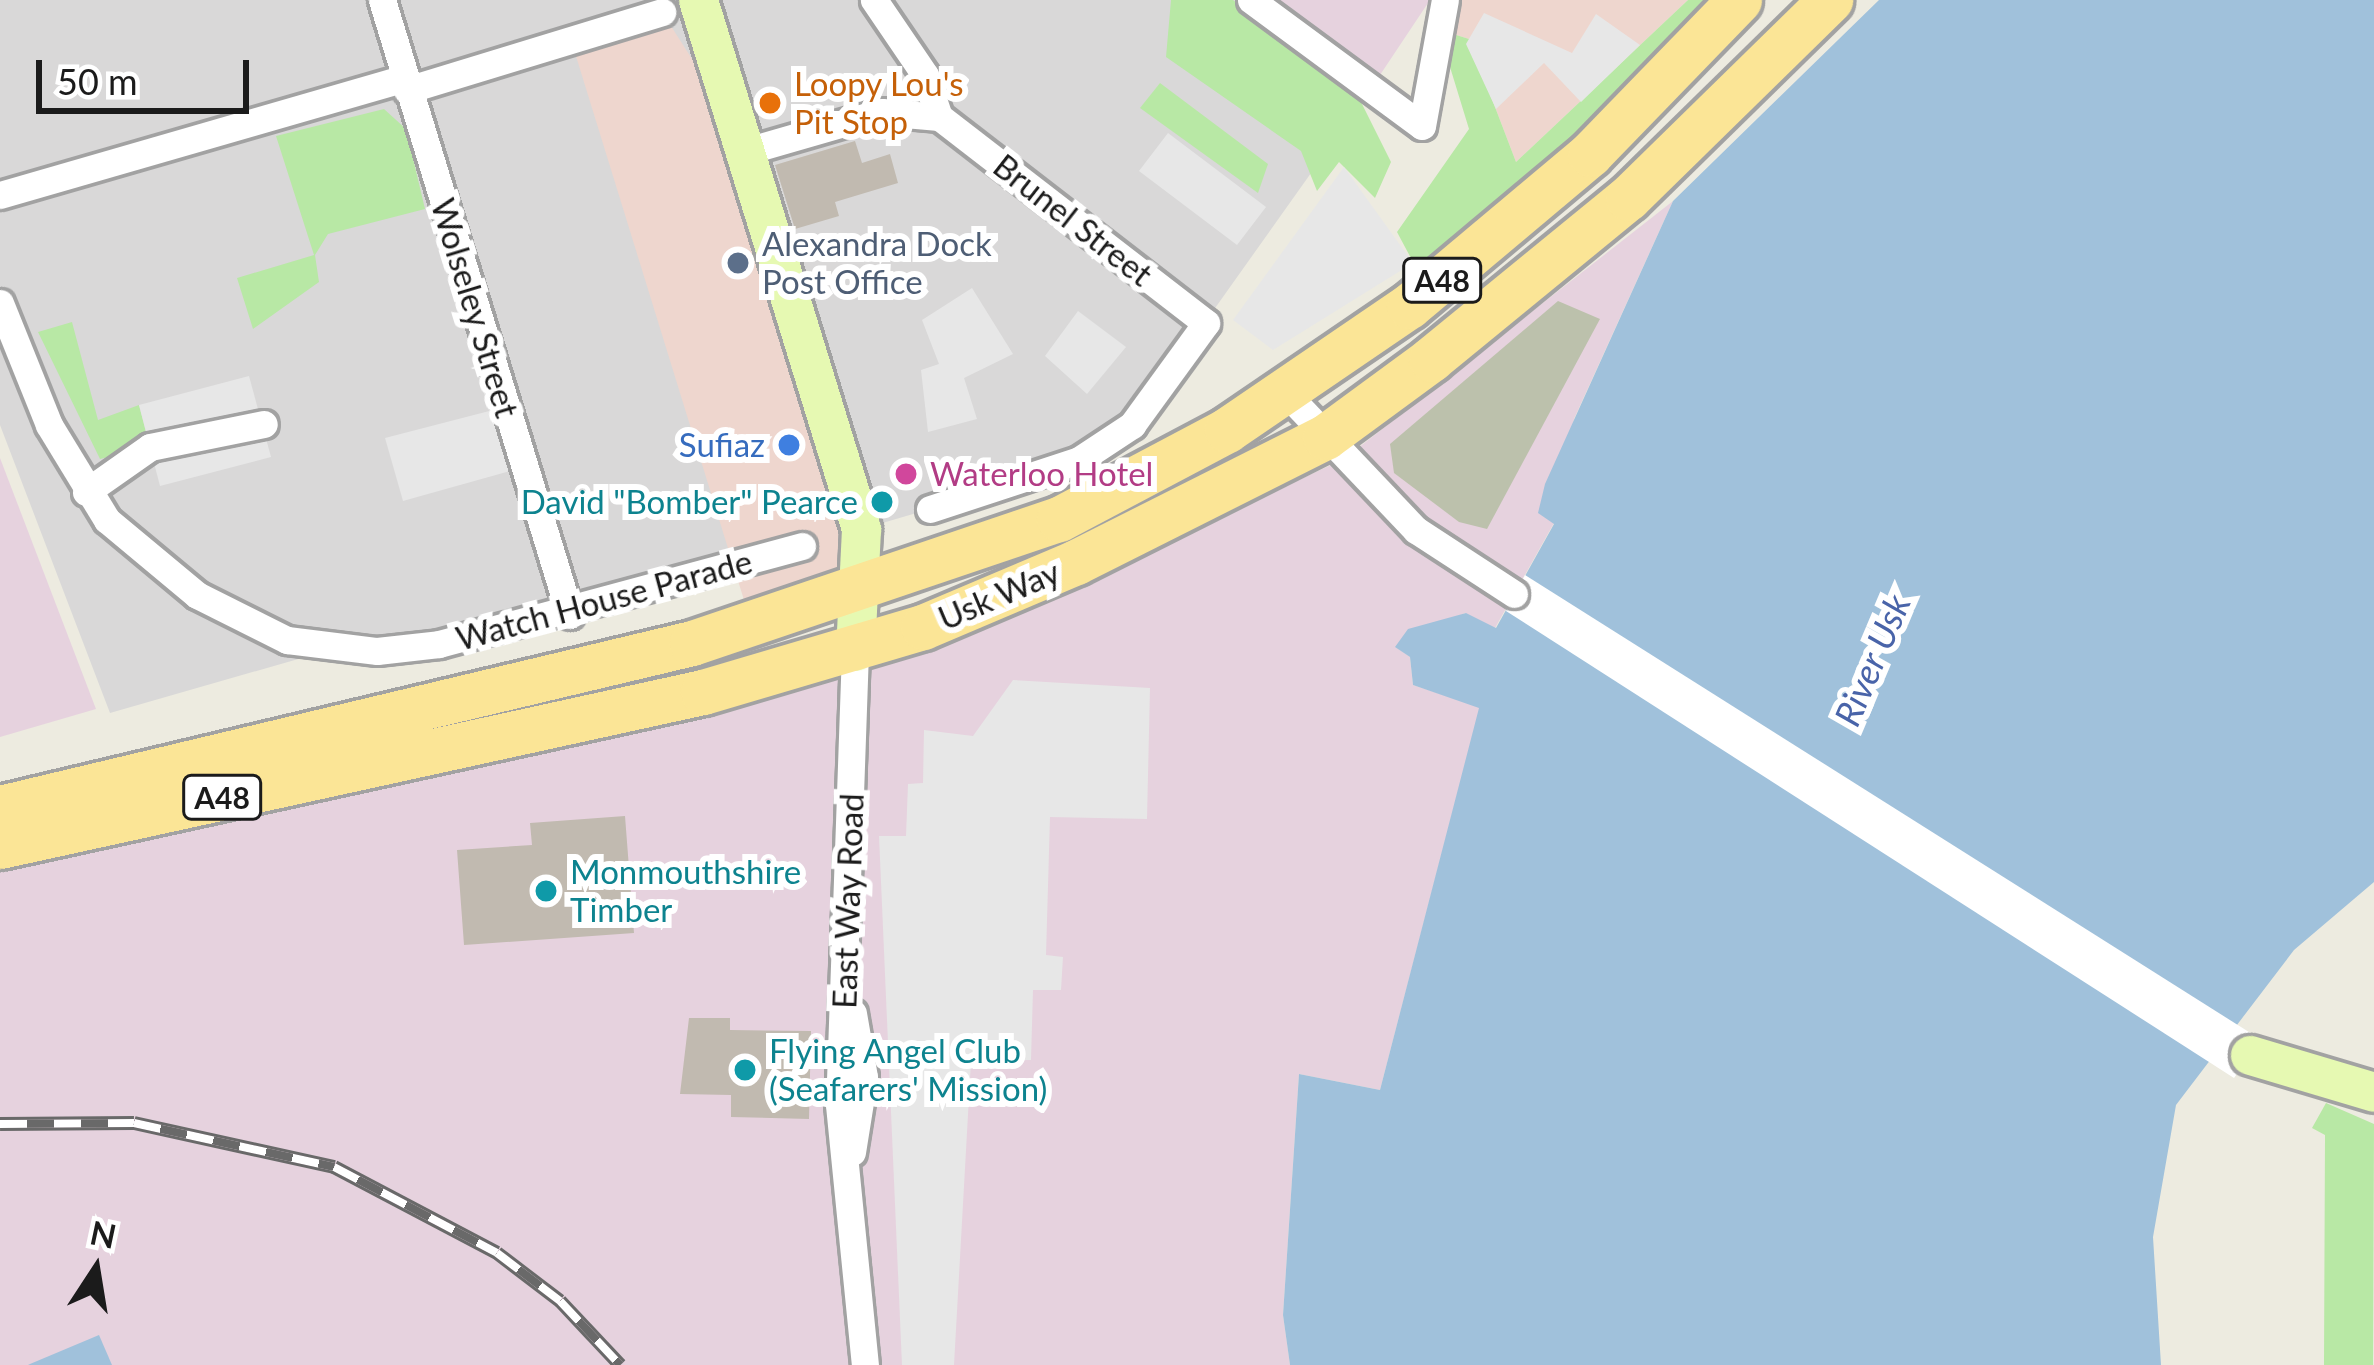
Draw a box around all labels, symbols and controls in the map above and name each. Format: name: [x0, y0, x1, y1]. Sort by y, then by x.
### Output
scale bar: [42, 36, 255, 110]
text: 50 m: [57, 59, 138, 103]
place label: Loopy Lou's Pit Stop: [794, 64, 964, 142]
marker: Loopy Lou's Pit Stop: [757, 90, 783, 116]
street label: Brunel Street: [986, 146, 1160, 294]
street label: Wolseley Street: [423, 193, 527, 423]
place label: Alexandra Dock Post Office: [762, 224, 992, 302]
marker: Alexandra Dock Post Office: [725, 250, 751, 276]
road number: A48: [1400, 256, 1484, 304]
place label: Sufiaz: [679, 425, 765, 465]
marker: Sufiaz: [776, 432, 802, 458]
place label: Waterloo Hotel: [930, 454, 1153, 494]
marker: Waterloo Hotel: [893, 461, 919, 487]
place label: David "Bomber" Pearce: [521, 482, 858, 522]
marker: David "Bomber" Pearce: [869, 489, 895, 515]
street label: Watch House Parade: [452, 541, 756, 659]
street label: Usk Way: [932, 552, 1066, 638]
water label: River Usk: [1825, 588, 1919, 732]
road number: A48: [180, 773, 264, 821]
street label: East Way Road: [824, 792, 872, 1010]
place label: Monmouthshire Timber: [570, 852, 801, 930]
marker: Monmouthshire Timber: [533, 878, 559, 904]
place label: Flying Angel Club (Seafarers' Mission): [769, 1031, 1047, 1109]
marker: Flying Angel Club (Seafarers' Mission): [732, 1057, 758, 1083]
north arrow: [36, 1209, 156, 1329]
text: N: [87, 1212, 120, 1256]

